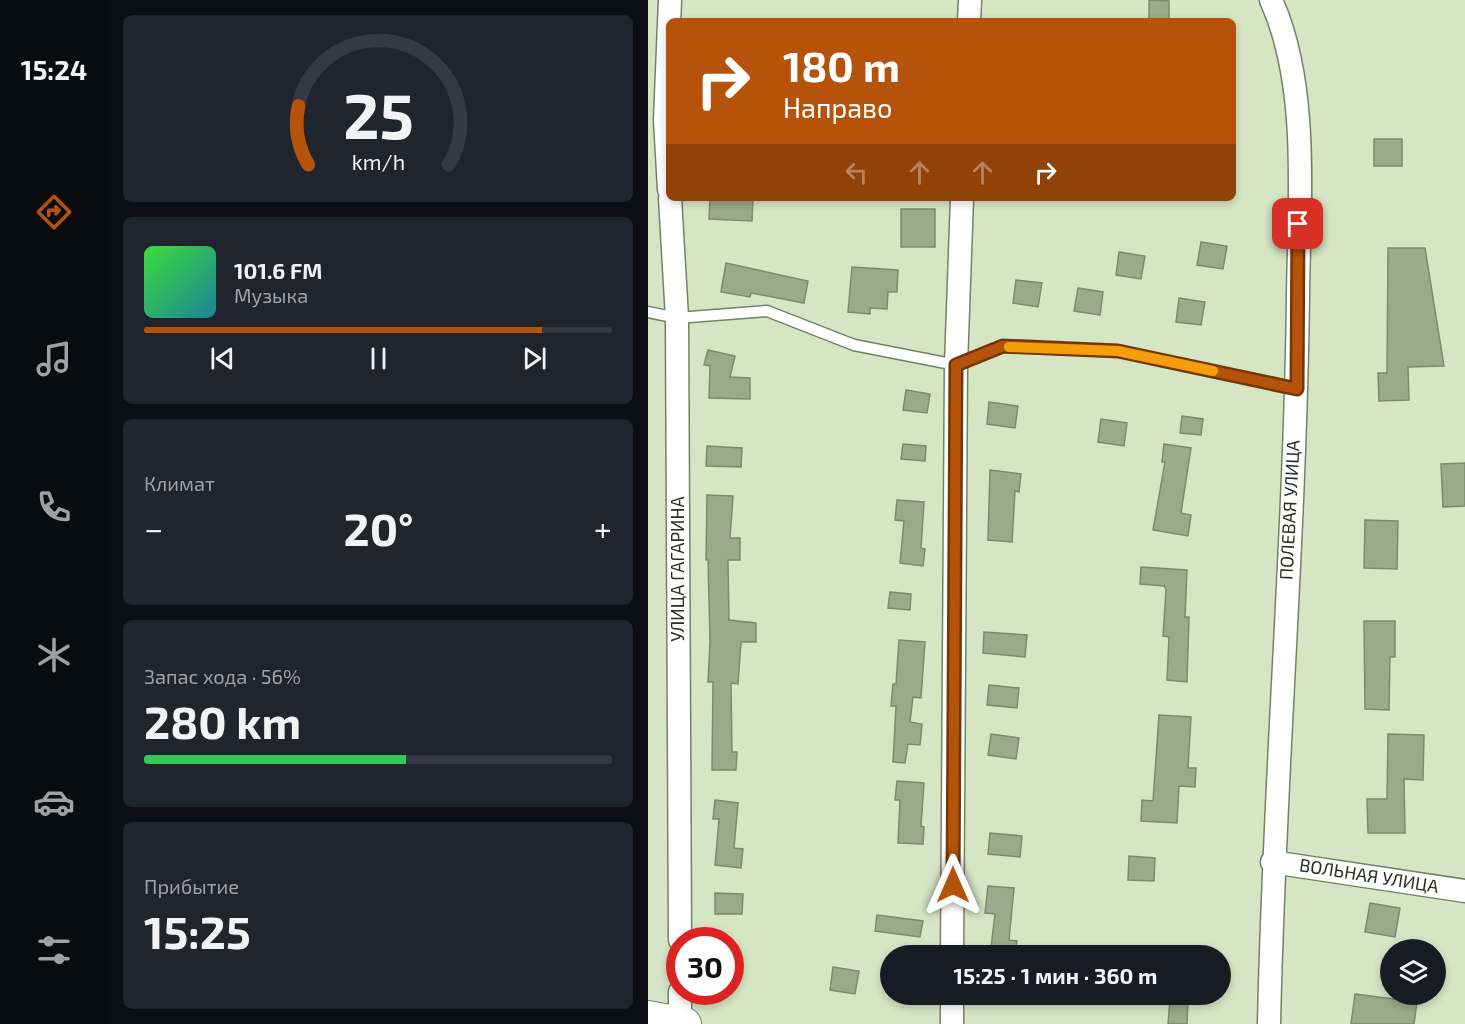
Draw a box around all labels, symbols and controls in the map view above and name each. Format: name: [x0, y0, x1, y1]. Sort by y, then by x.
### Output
text: 180 m: [783, 40, 900, 90]
icon: right: [684, 42, 762, 120]
text: 15:24: [21, 53, 87, 85]
text: 25: [343, 78, 413, 153]
text: Направо: [783, 91, 892, 123]
text: km/h: [351, 150, 405, 175]
icon: left: [840, 156, 873, 189]
icon: ahead: [903, 156, 936, 189]
icon: ahead: [966, 156, 999, 189]
icon: right: [1029, 156, 1062, 189]
icon: directions: [33, 191, 75, 233]
pin: [1272, 198, 1323, 249]
icon: arrive: [1281, 207, 1314, 240]
text: 101.6 FM: [234, 257, 322, 283]
text: Музыка: [234, 283, 308, 307]
icon: music: [33, 338, 75, 380]
icon: previous: [206, 342, 239, 375]
icon: pause: [362, 342, 395, 375]
icon: next: [518, 342, 551, 375]
street label: ПОЛЕВАЯ УЛИЦА: [1274, 439, 1304, 581]
text: Климат: [144, 471, 215, 495]
icon: phone: [33, 486, 75, 528]
street label: УЛИЦА ГАГАРИНА: [666, 495, 688, 642]
text: 20°: [344, 501, 414, 555]
text: −: [144, 508, 163, 548]
text: +: [594, 508, 612, 548]
icon: climate: [33, 634, 75, 676]
text: Запас хода · 56%: [144, 664, 301, 688]
text: 280 km: [144, 694, 301, 748]
icon: car: [33, 781, 75, 823]
position arrow: [921, 853, 985, 917]
street label: ВОЛЬНАЯ УЛИЦА: [1298, 853, 1441, 897]
text: Прибытие: [144, 874, 239, 898]
text: 15:25: [144, 904, 251, 958]
speed limit sign: 30: [666, 927, 744, 1005]
icon: filters: [33, 929, 75, 971]
map controls: [1380, 939, 1446, 1005]
button: layers: [1380, 939, 1446, 1005]
text: 15:25 · 1 мин · 360 m: [953, 962, 1158, 988]

